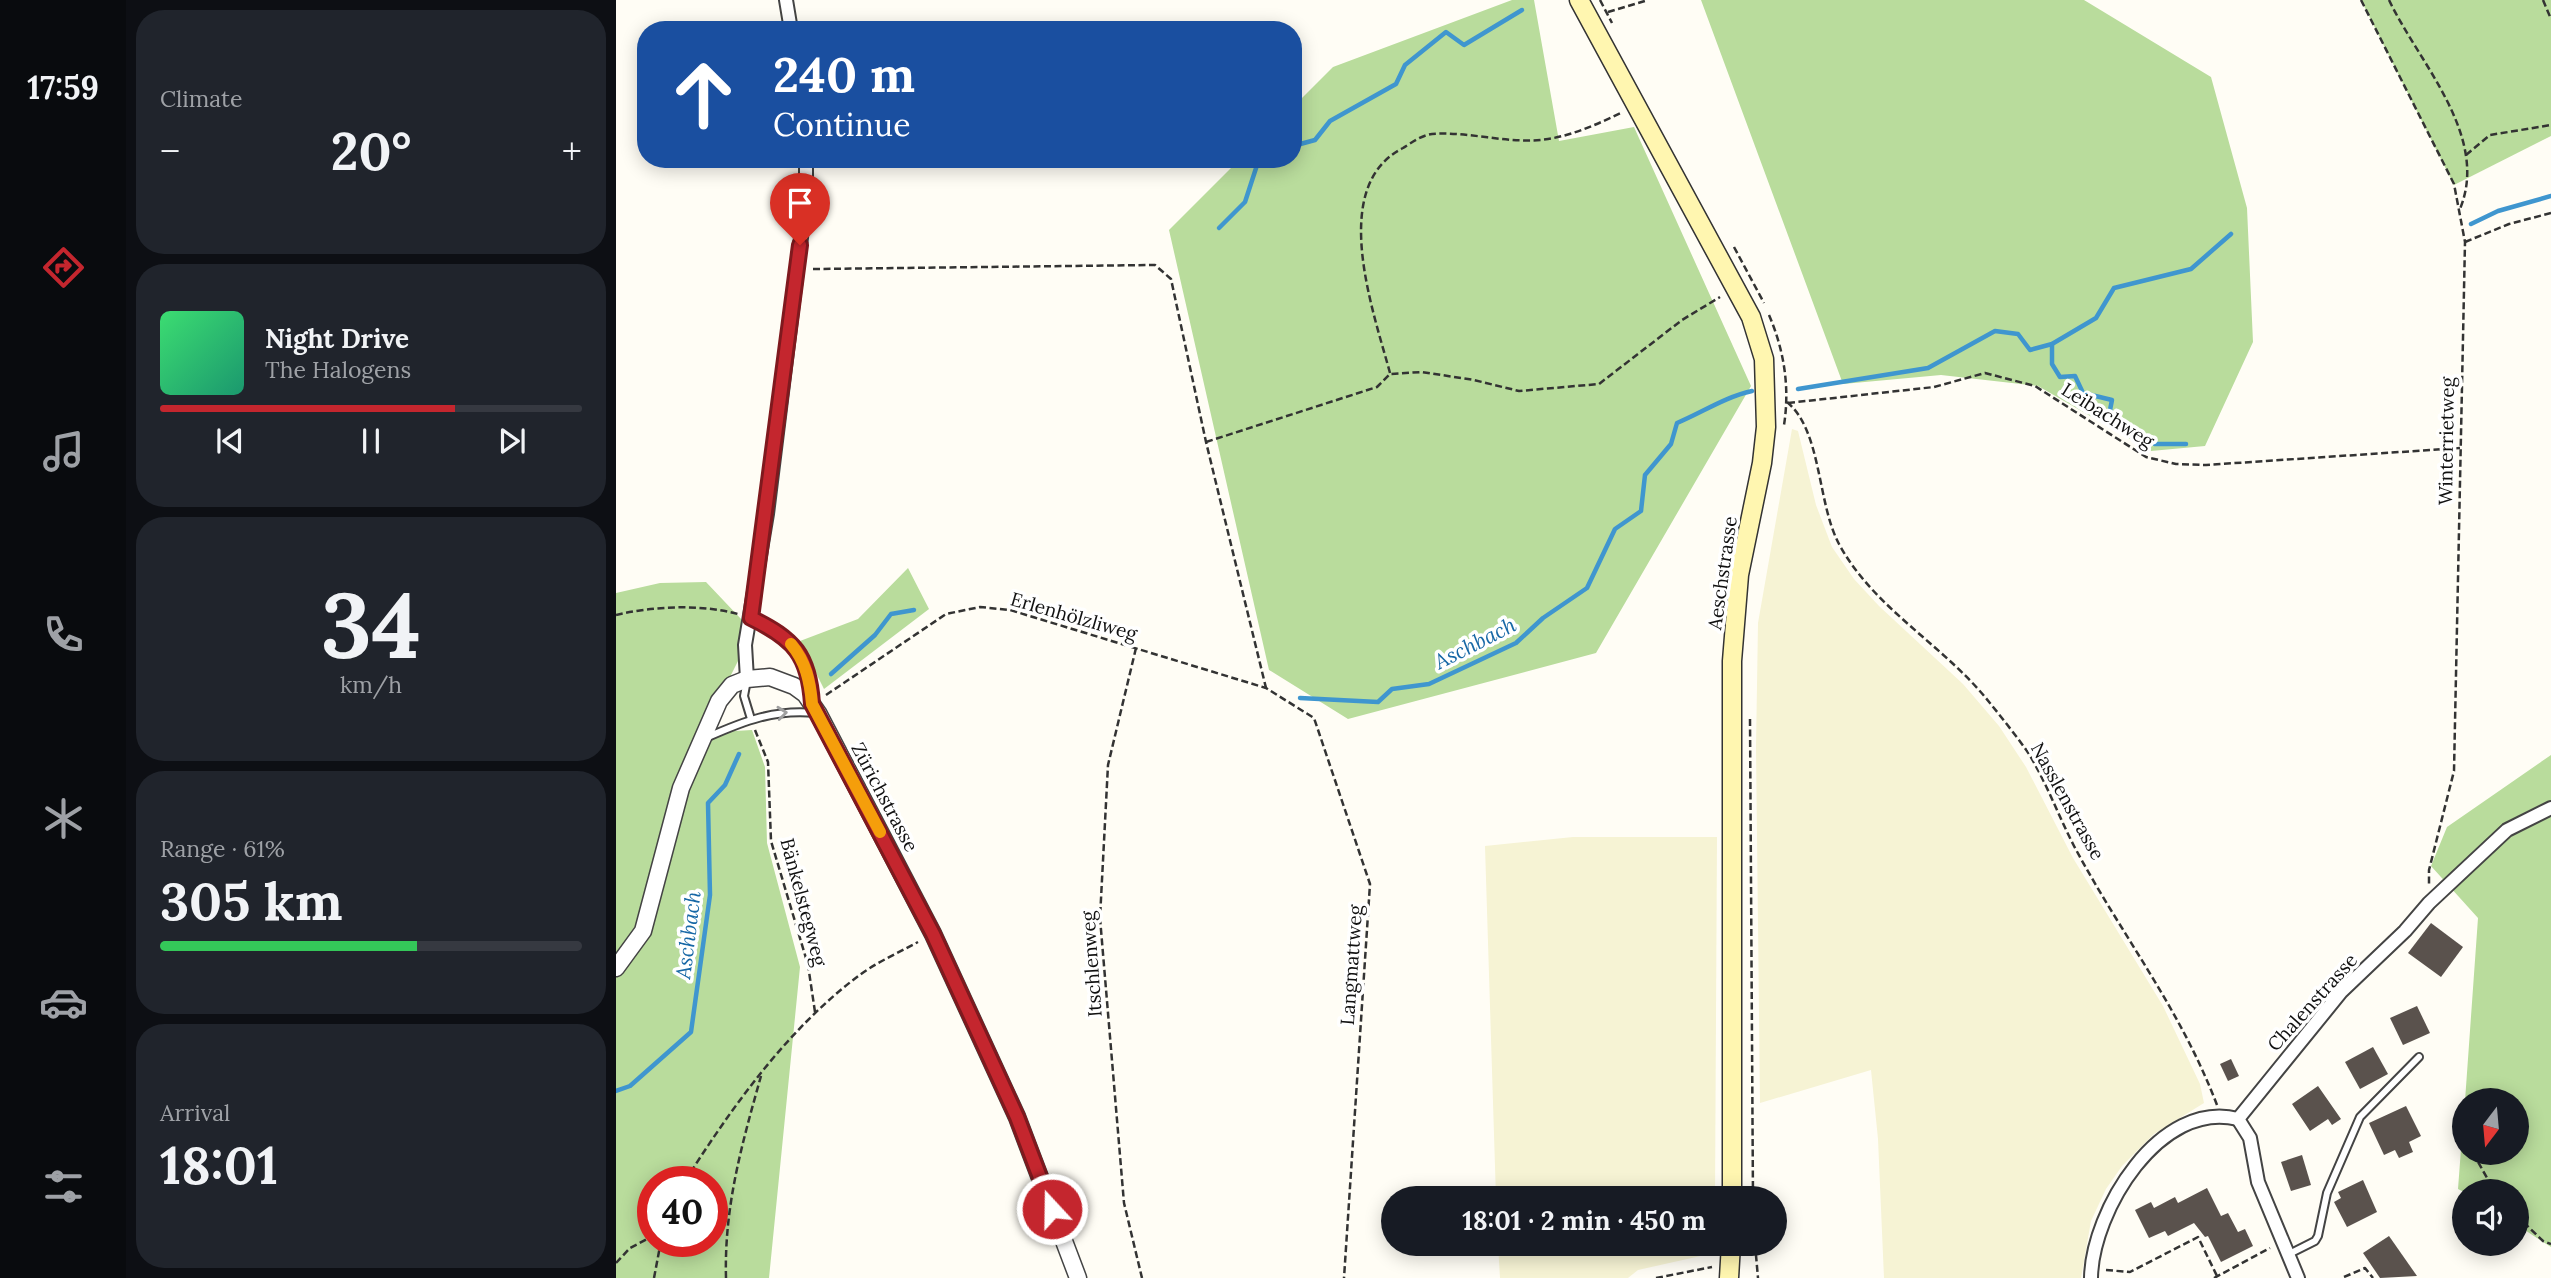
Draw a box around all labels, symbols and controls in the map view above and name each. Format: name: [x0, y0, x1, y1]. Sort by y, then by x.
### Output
text: 240 m: [773, 43, 915, 105]
icon: ahead: [658, 49, 749, 140]
text: 17:59: [27, 67, 99, 108]
text: Climate: [160, 84, 242, 113]
text: Continue: [773, 104, 910, 145]
text: 20°: [331, 118, 411, 184]
text: −: [160, 127, 180, 175]
text: +: [562, 127, 582, 175]
pin: [770, 173, 830, 245]
icon: arrive: [781, 184, 819, 222]
icon: directions: [39, 243, 88, 292]
text: Night Drive: [265, 322, 409, 355]
text: The Halogens: [265, 355, 411, 384]
street label: Winterrietweg: [2433, 376, 2459, 505]
street label: Leibachweg: [2057, 377, 2159, 453]
icon: previous: [211, 422, 249, 460]
icon: pause: [352, 422, 390, 460]
icon: next: [493, 422, 531, 460]
icon: music: [39, 427, 88, 476]
street label: Aeschstrasse: [1702, 515, 1742, 632]
text: 34: [321, 566, 421, 683]
street label: Erlenhölzliweg: [1008, 586, 1141, 646]
icon: phone: [39, 610, 88, 659]
water label: Aschbach: [1429, 611, 1520, 676]
text: km/h: [340, 670, 402, 699]
one-way arrow: [777, 705, 788, 720]
street label: Zürichstrasse: [846, 738, 924, 856]
street label: Nasslenstrasse: [2026, 738, 2110, 864]
icon: climate: [39, 794, 88, 843]
text: Range · 61%: [160, 834, 285, 863]
street label: Bänkelstegweg: [775, 835, 833, 969]
text: 305 km: [160, 868, 343, 934]
water label: Aschbach: [669, 890, 707, 981]
street label: Langmattweg: [1335, 903, 1367, 1026]
street label: Itschlenweg: [1075, 910, 1107, 1018]
street label: Chalenstrasse: [2262, 948, 2362, 1056]
icon: car: [39, 978, 88, 1027]
north arrow: [2452, 1088, 2529, 1166]
map controls: [2452, 1088, 2529, 1256]
text: Arrival: [160, 1098, 230, 1127]
text: 18:01: [160, 1132, 278, 1198]
icon: filters: [39, 1162, 88, 1211]
speed limit sign: 40: [637, 1166, 728, 1257]
position arrow: [1015, 1172, 1089, 1246]
button: sound: [2452, 1179, 2529, 1256]
text: 18:01 · 2 min · 450 m: [1462, 1204, 1706, 1237]

